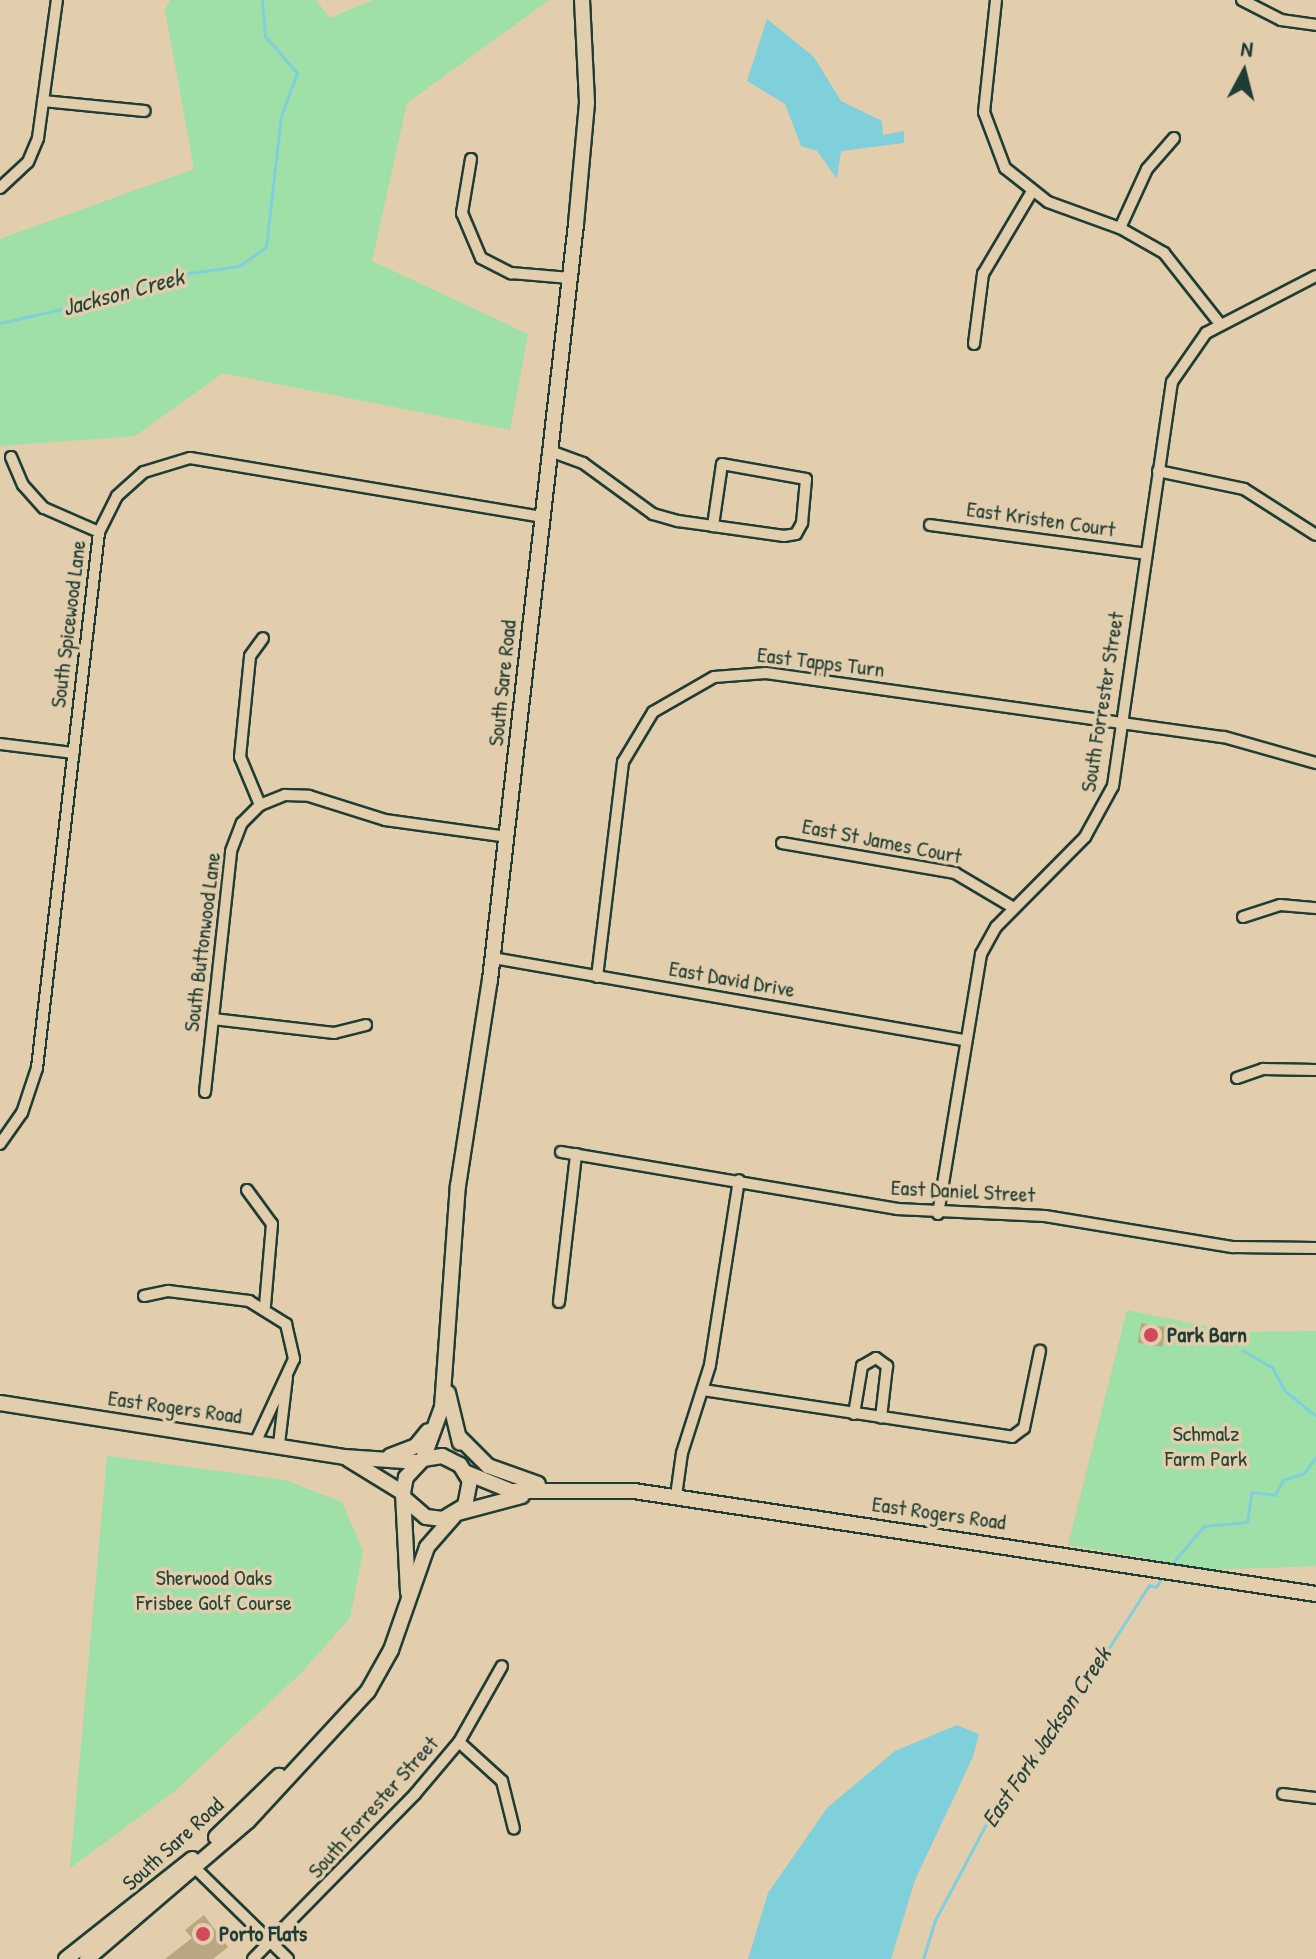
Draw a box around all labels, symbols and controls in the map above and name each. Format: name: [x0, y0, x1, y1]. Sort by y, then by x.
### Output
north arrow: [1204, 32, 1284, 112]
text: N: [1239, 33, 1255, 64]
water label: Jackson Creek: [59, 262, 187, 322]
street label: East Kristen Court: [965, 495, 1117, 543]
street label: South Spicewood Lane: [45, 539, 91, 709]
street label: South Forrester Street: [1075, 610, 1129, 794]
street label: South Sare Road: [482, 619, 522, 747]
street label: East Tapps Turn: [756, 641, 886, 683]
street label: East St James Court: [800, 813, 964, 869]
street label: South Buttonwood Lane: [178, 851, 226, 1033]
street label: East David Drive: [667, 955, 797, 1003]
street label: East Daniel Street: [890, 1174, 1036, 1208]
place label: Park Barn: [1167, 1322, 1247, 1348]
marker: Park Barn: [1142, 1326, 1160, 1344]
street label: East Rogers Road: [106, 1385, 244, 1429]
park label: Schmalz Farm Park: [1165, 1420, 1247, 1472]
street label: East Rogers Road: [870, 1491, 1008, 1535]
park label: Sherwood Oaks Frisbee Golf Course: [136, 1564, 292, 1616]
water label: East Fork Jackson Creek: [975, 1642, 1117, 1832]
street label: South Forrester Street: [302, 1731, 444, 1883]
street label: South Sare Road: [117, 1792, 229, 1896]
place label: Porto Flats: [219, 1921, 307, 1947]
marker: Porto Flats: [194, 1925, 212, 1943]

